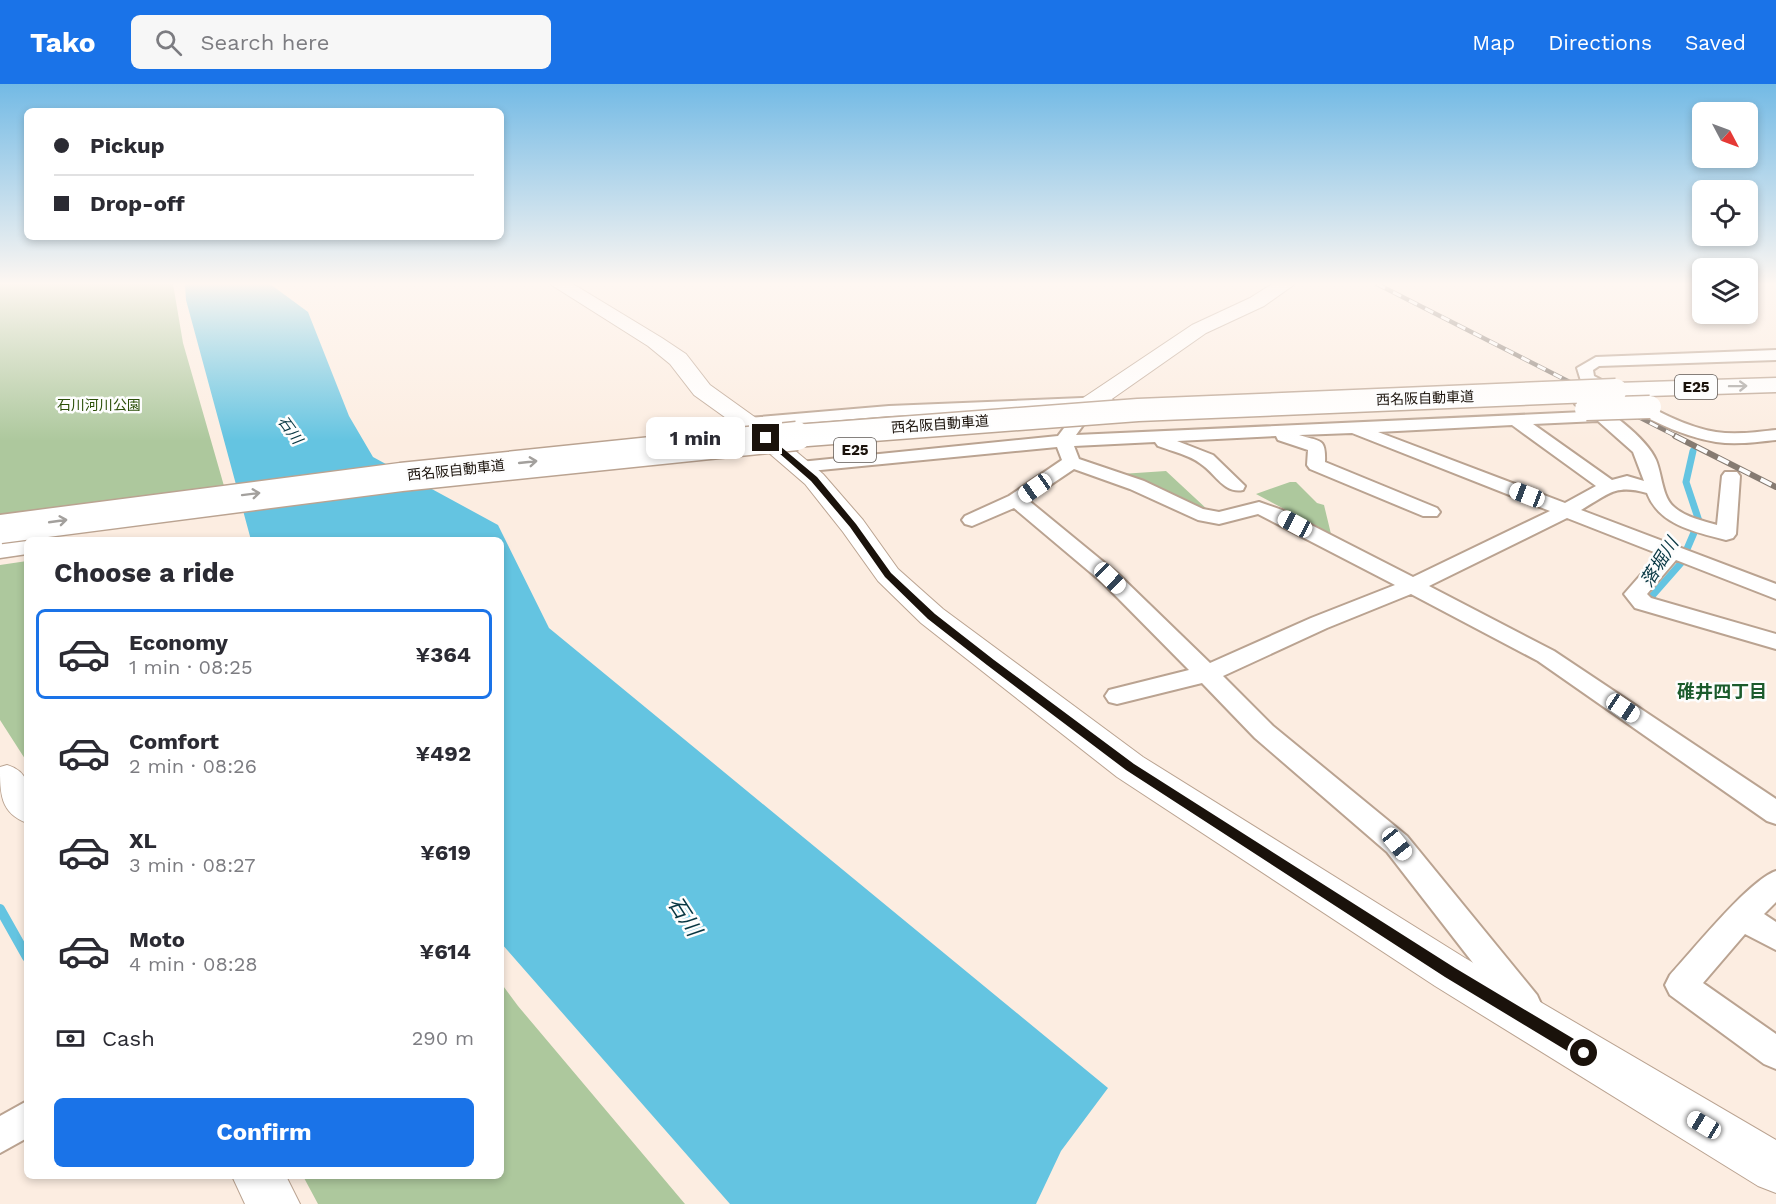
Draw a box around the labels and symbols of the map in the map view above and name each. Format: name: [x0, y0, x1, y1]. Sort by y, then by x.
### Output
north arrow: [1692, 102, 1758, 168]
road number: E25: [1675, 375, 1717, 399]
one-way arrow: [1727, 380, 1747, 392]
street label: 西名阪自動車道: [1376, 388, 1474, 408]
park label: 石川河川公園: [57, 397, 141, 413]
water label: 石川: [274, 413, 307, 449]
street label: 西名阪自動車道: [891, 413, 989, 435]
callout: 1 min: [646, 417, 745, 459]
route end: [752, 424, 779, 451]
road number: E25: [834, 438, 876, 462]
one-way arrow: [518, 456, 538, 467]
street label: 西名阪自動車道: [406, 457, 506, 483]
car: [1015, 470, 1055, 506]
car: [1507, 480, 1547, 510]
one-way arrow: [241, 488, 261, 499]
car: [1275, 508, 1315, 540]
one-way arrow: [48, 515, 67, 526]
water label: 落堀川: [1636, 532, 1683, 590]
car: [1091, 559, 1129, 597]
district label: 碓井四丁目: [1677, 681, 1767, 702]
car: [1603, 690, 1643, 726]
car: [1379, 824, 1415, 864]
water label: 石川: [663, 892, 708, 942]
route start: [1570, 1039, 1597, 1066]
car: [1684, 1108, 1724, 1142]

